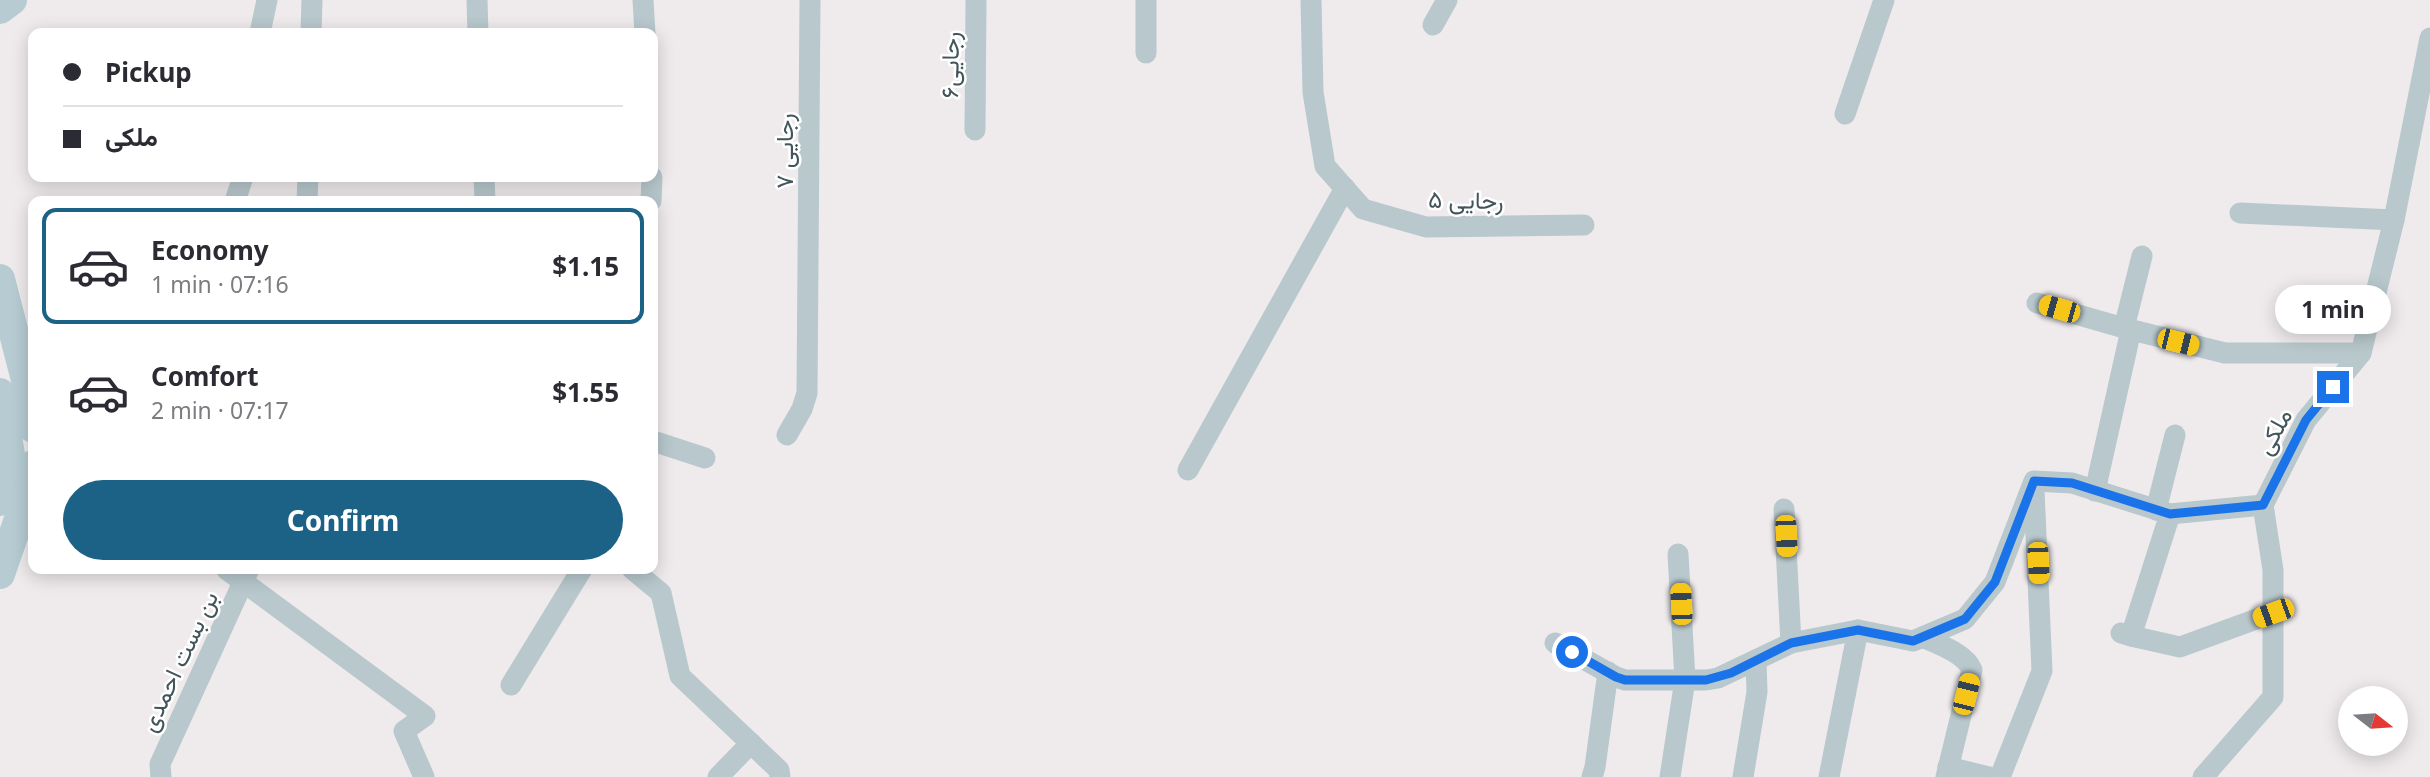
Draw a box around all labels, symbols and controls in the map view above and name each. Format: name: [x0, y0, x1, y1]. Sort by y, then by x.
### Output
street label: رجایی۶: [932, 31, 966, 99]
text: Pickup: [105, 54, 192, 90]
street label: رجایی ۷: [767, 113, 800, 189]
text: ملکی: [105, 118, 158, 154]
street label: رجایی ۵: [1428, 182, 1504, 216]
text: Economy: [151, 232, 269, 268]
icon: car: [67, 235, 130, 298]
text: $1.15: [552, 248, 619, 284]
text: 1 min · 07:16: [151, 268, 289, 300]
callout: 1 min: [2275, 286, 2391, 334]
car: [2036, 293, 2083, 325]
text: 1 min: [2301, 293, 2365, 325]
car: [2156, 327, 2201, 357]
text: Comfort: [151, 358, 259, 394]
icon: car: [67, 361, 130, 424]
route end: [2317, 371, 2349, 403]
text: $1.55: [552, 374, 619, 410]
text: 2 min · 07:17: [151, 394, 289, 426]
street label: ملکی: [2247, 402, 2299, 460]
button: Confirm: [63, 480, 623, 560]
car: [1775, 514, 1798, 558]
car: [2027, 541, 2050, 585]
car: [1670, 582, 1693, 626]
street label: بن بست احمدی: [131, 585, 225, 737]
car: [2250, 596, 2297, 630]
route start: [1556, 636, 1588, 668]
car: [1951, 671, 1982, 717]
north arrow: [2338, 686, 2408, 756]
map controls: [2338, 686, 2408, 756]

